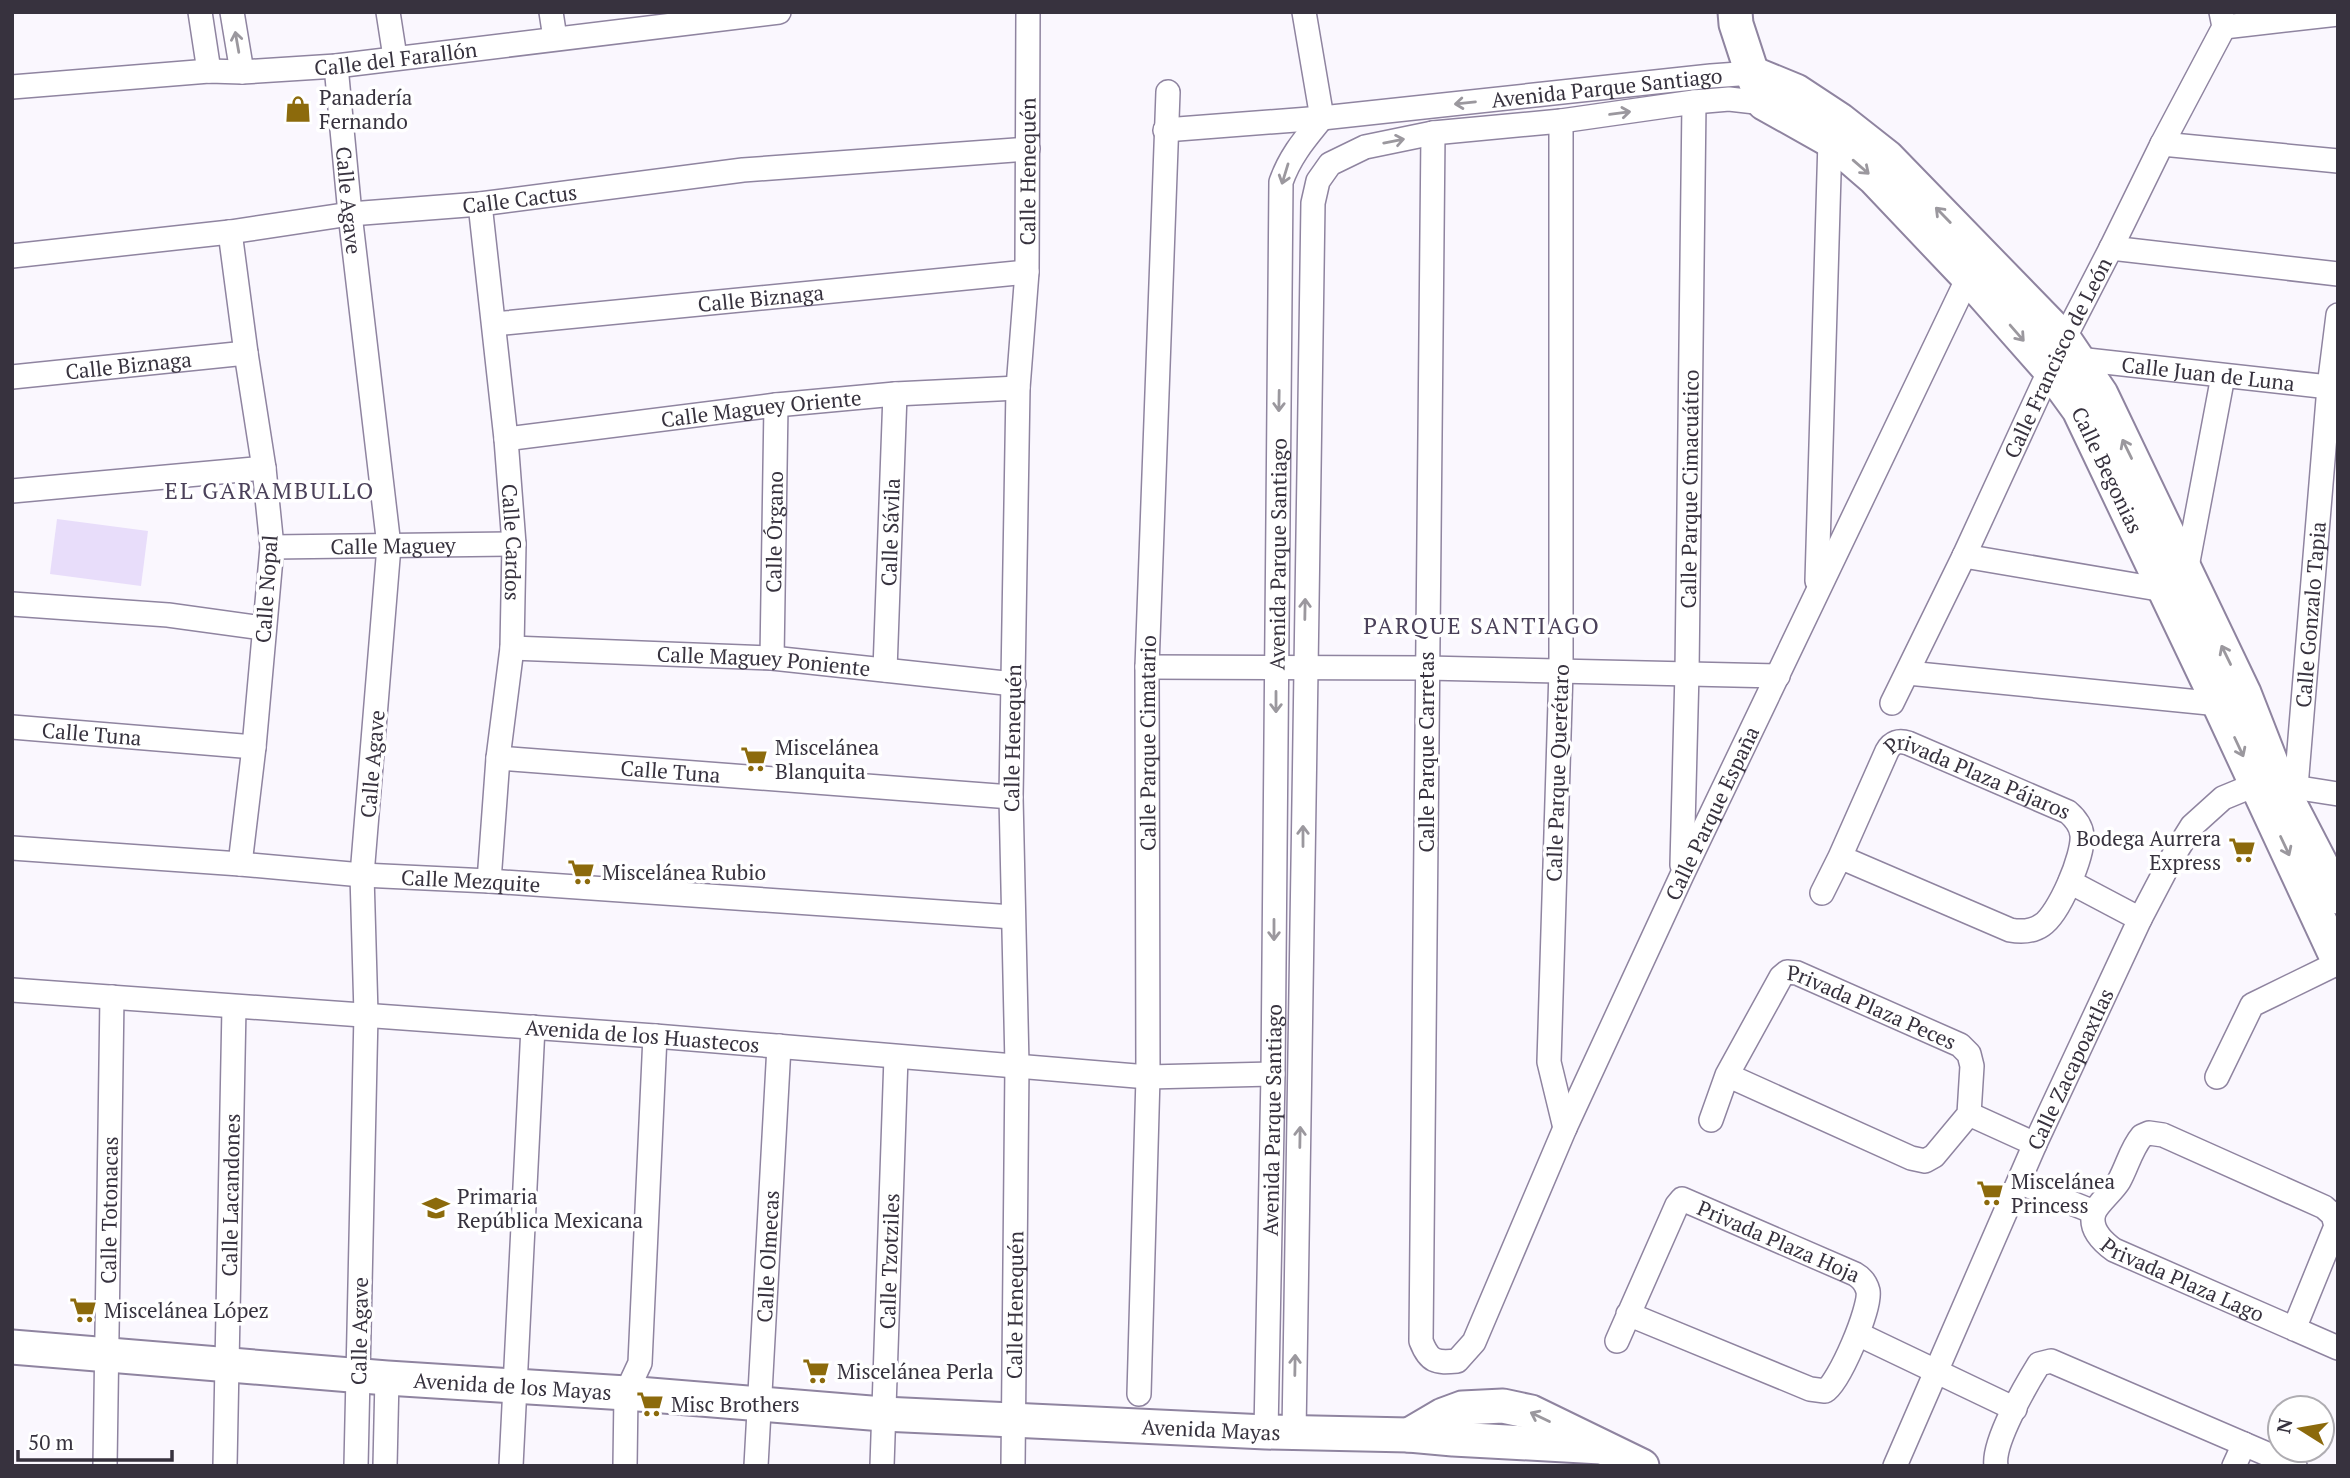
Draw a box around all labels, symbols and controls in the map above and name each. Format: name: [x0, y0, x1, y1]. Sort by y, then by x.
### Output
one-way arrow: [230, 31, 243, 54]
street label: Calle del Farallón: [313, 35, 479, 81]
street label: Avenida Parque Santiago: [1490, 61, 1723, 114]
place label: Panadería Fernando: [319, 83, 413, 135]
shop icon: Panadería Fernando: [283, 94, 313, 124]
one-way arrow: [1454, 96, 1476, 109]
street label: Calle Henequén: [1013, 97, 1042, 246]
one-way arrow: [1608, 106, 1631, 119]
one-way arrow: [1382, 134, 1405, 148]
street label: Calle Agave: [330, 145, 369, 256]
one-way arrow: [1852, 159, 1870, 175]
one-way arrow: [1277, 163, 1290, 185]
street label: Calle Cactus: [461, 178, 579, 219]
one-way arrow: [1935, 206, 1952, 223]
street label: Calle Francisco de León: [1997, 252, 2118, 463]
street label: Calle Biznaga: [696, 278, 826, 318]
one-way arrow: [2009, 324, 2025, 342]
street label: Calle Biznaga: [64, 345, 193, 385]
street label: Calle Juan de Luna: [2120, 350, 2297, 397]
street label: Calle Parque Cimacuático: [1674, 369, 1705, 609]
street label: Calle Maguey Oriente: [659, 383, 863, 433]
one-way arrow: [1272, 389, 1286, 412]
street label: Calle Begonias: [2065, 402, 2150, 538]
street label: Avenida Parque Santiago: [1263, 438, 1293, 670]
one-way arrow: [2120, 439, 2133, 460]
street label: Calle Órgano: [759, 471, 789, 593]
district label: EL GARAMBULLO: [165, 475, 375, 506]
street label: Calle Sávila: [874, 477, 906, 587]
street label: Calle Cardos: [495, 483, 528, 601]
street label: Calle Gonzalo Tapia: [2289, 520, 2332, 709]
street label: Calle Maguey: [330, 531, 456, 560]
street label: Calle Nopal: [248, 534, 284, 644]
one-way arrow: [1298, 598, 1312, 621]
district label: PARQUE SANTIAGO: [1363, 610, 1601, 641]
street label: Calle Parque Cimatario: [1133, 635, 1162, 851]
street label: Calle Maguey Poniente: [656, 640, 872, 682]
one-way arrow: [2218, 645, 2232, 666]
street label: Calle Parque Carretas: [1412, 651, 1440, 853]
street label: Calle Henequén: [997, 663, 1027, 812]
street label: Calle Parque Querétaro: [1539, 664, 1575, 882]
one-way arrow: [1269, 690, 1283, 713]
street label: Calle Agave: [353, 709, 391, 819]
street label: Calle Tuna: [41, 716, 143, 752]
street label: Calle Parque España: [1658, 721, 1765, 905]
street label: Privada Plaza Pájaros: [1877, 728, 2075, 825]
place label: Miscelánea Blanquita: [775, 733, 880, 785]
one-way arrow: [2233, 736, 2247, 757]
supermarket icon: Miscelánea Blanquita: [739, 744, 769, 774]
street label: Calle Tuna: [620, 753, 722, 789]
place label: Bodega Aurrera Express: [2076, 824, 2221, 876]
one-way arrow: [1296, 825, 1310, 848]
supermarket icon: Bodega Aurrera Express: [2227, 835, 2257, 865]
one-way arrow: [2279, 835, 2292, 856]
supermarket icon: Miscelánea Rubio: [566, 857, 596, 887]
place label: Miscelánea Rubio: [602, 858, 766, 886]
street label: Calle Mezquite: [401, 863, 541, 898]
one-way arrow: [1267, 918, 1281, 941]
street label: Privada Plaza Peces: [1786, 958, 1961, 1056]
street label: Calle Zacapoaxtlas: [2020, 984, 2120, 1154]
street label: Avenida Parque Santiago: [1256, 1004, 1288, 1236]
street label: Avenida de los Huastecos: [524, 1013, 761, 1059]
street label: Calle Lacandones: [215, 1113, 246, 1277]
one-way arrow: [1293, 1126, 1307, 1149]
street label: Calle Totonacas: [94, 1136, 124, 1284]
place label: Miscelánea Princess: [2011, 1167, 2116, 1219]
supermarket icon: Miscelánea Princess: [1975, 1178, 2005, 1208]
place label: Primaria República Mexicana: [457, 1182, 644, 1234]
street label: Calle Olmecas: [750, 1189, 785, 1323]
school or university icon: Primaria República Mexicana: [421, 1193, 451, 1223]
street label: Calle Tzotziles: [873, 1193, 905, 1330]
street label: Privada Plaza Hoja: [1693, 1193, 1865, 1289]
street label: Calle Henequén: [1000, 1230, 1029, 1379]
street label: Privada Plaza Lago: [2095, 1231, 2269, 1328]
street label: Calle Agave: [344, 1277, 374, 1385]
supermarket icon: Miscelánea López: [68, 1295, 98, 1325]
place label: Miscelánea López: [104, 1296, 269, 1324]
one-way arrow: [1289, 1353, 1302, 1376]
supermarket icon: Miscelánea Perla: [801, 1356, 831, 1386]
place label: Miscelánea Perla: [837, 1357, 994, 1385]
street label: Avenida de los Mayas: [413, 1366, 612, 1406]
supermarket icon: Misc Brothers: [635, 1389, 665, 1419]
place label: Misc Brothers: [671, 1390, 800, 1418]
north arrow: [2266, 1394, 2336, 1464]
one-way arrow: [1530, 1409, 1551, 1423]
street label: Avenida Mayas: [1141, 1412, 1281, 1446]
text: N: [2270, 1416, 2298, 1435]
scale bar: [18, 1418, 172, 1462]
text: 50 m: [28, 1428, 74, 1456]

